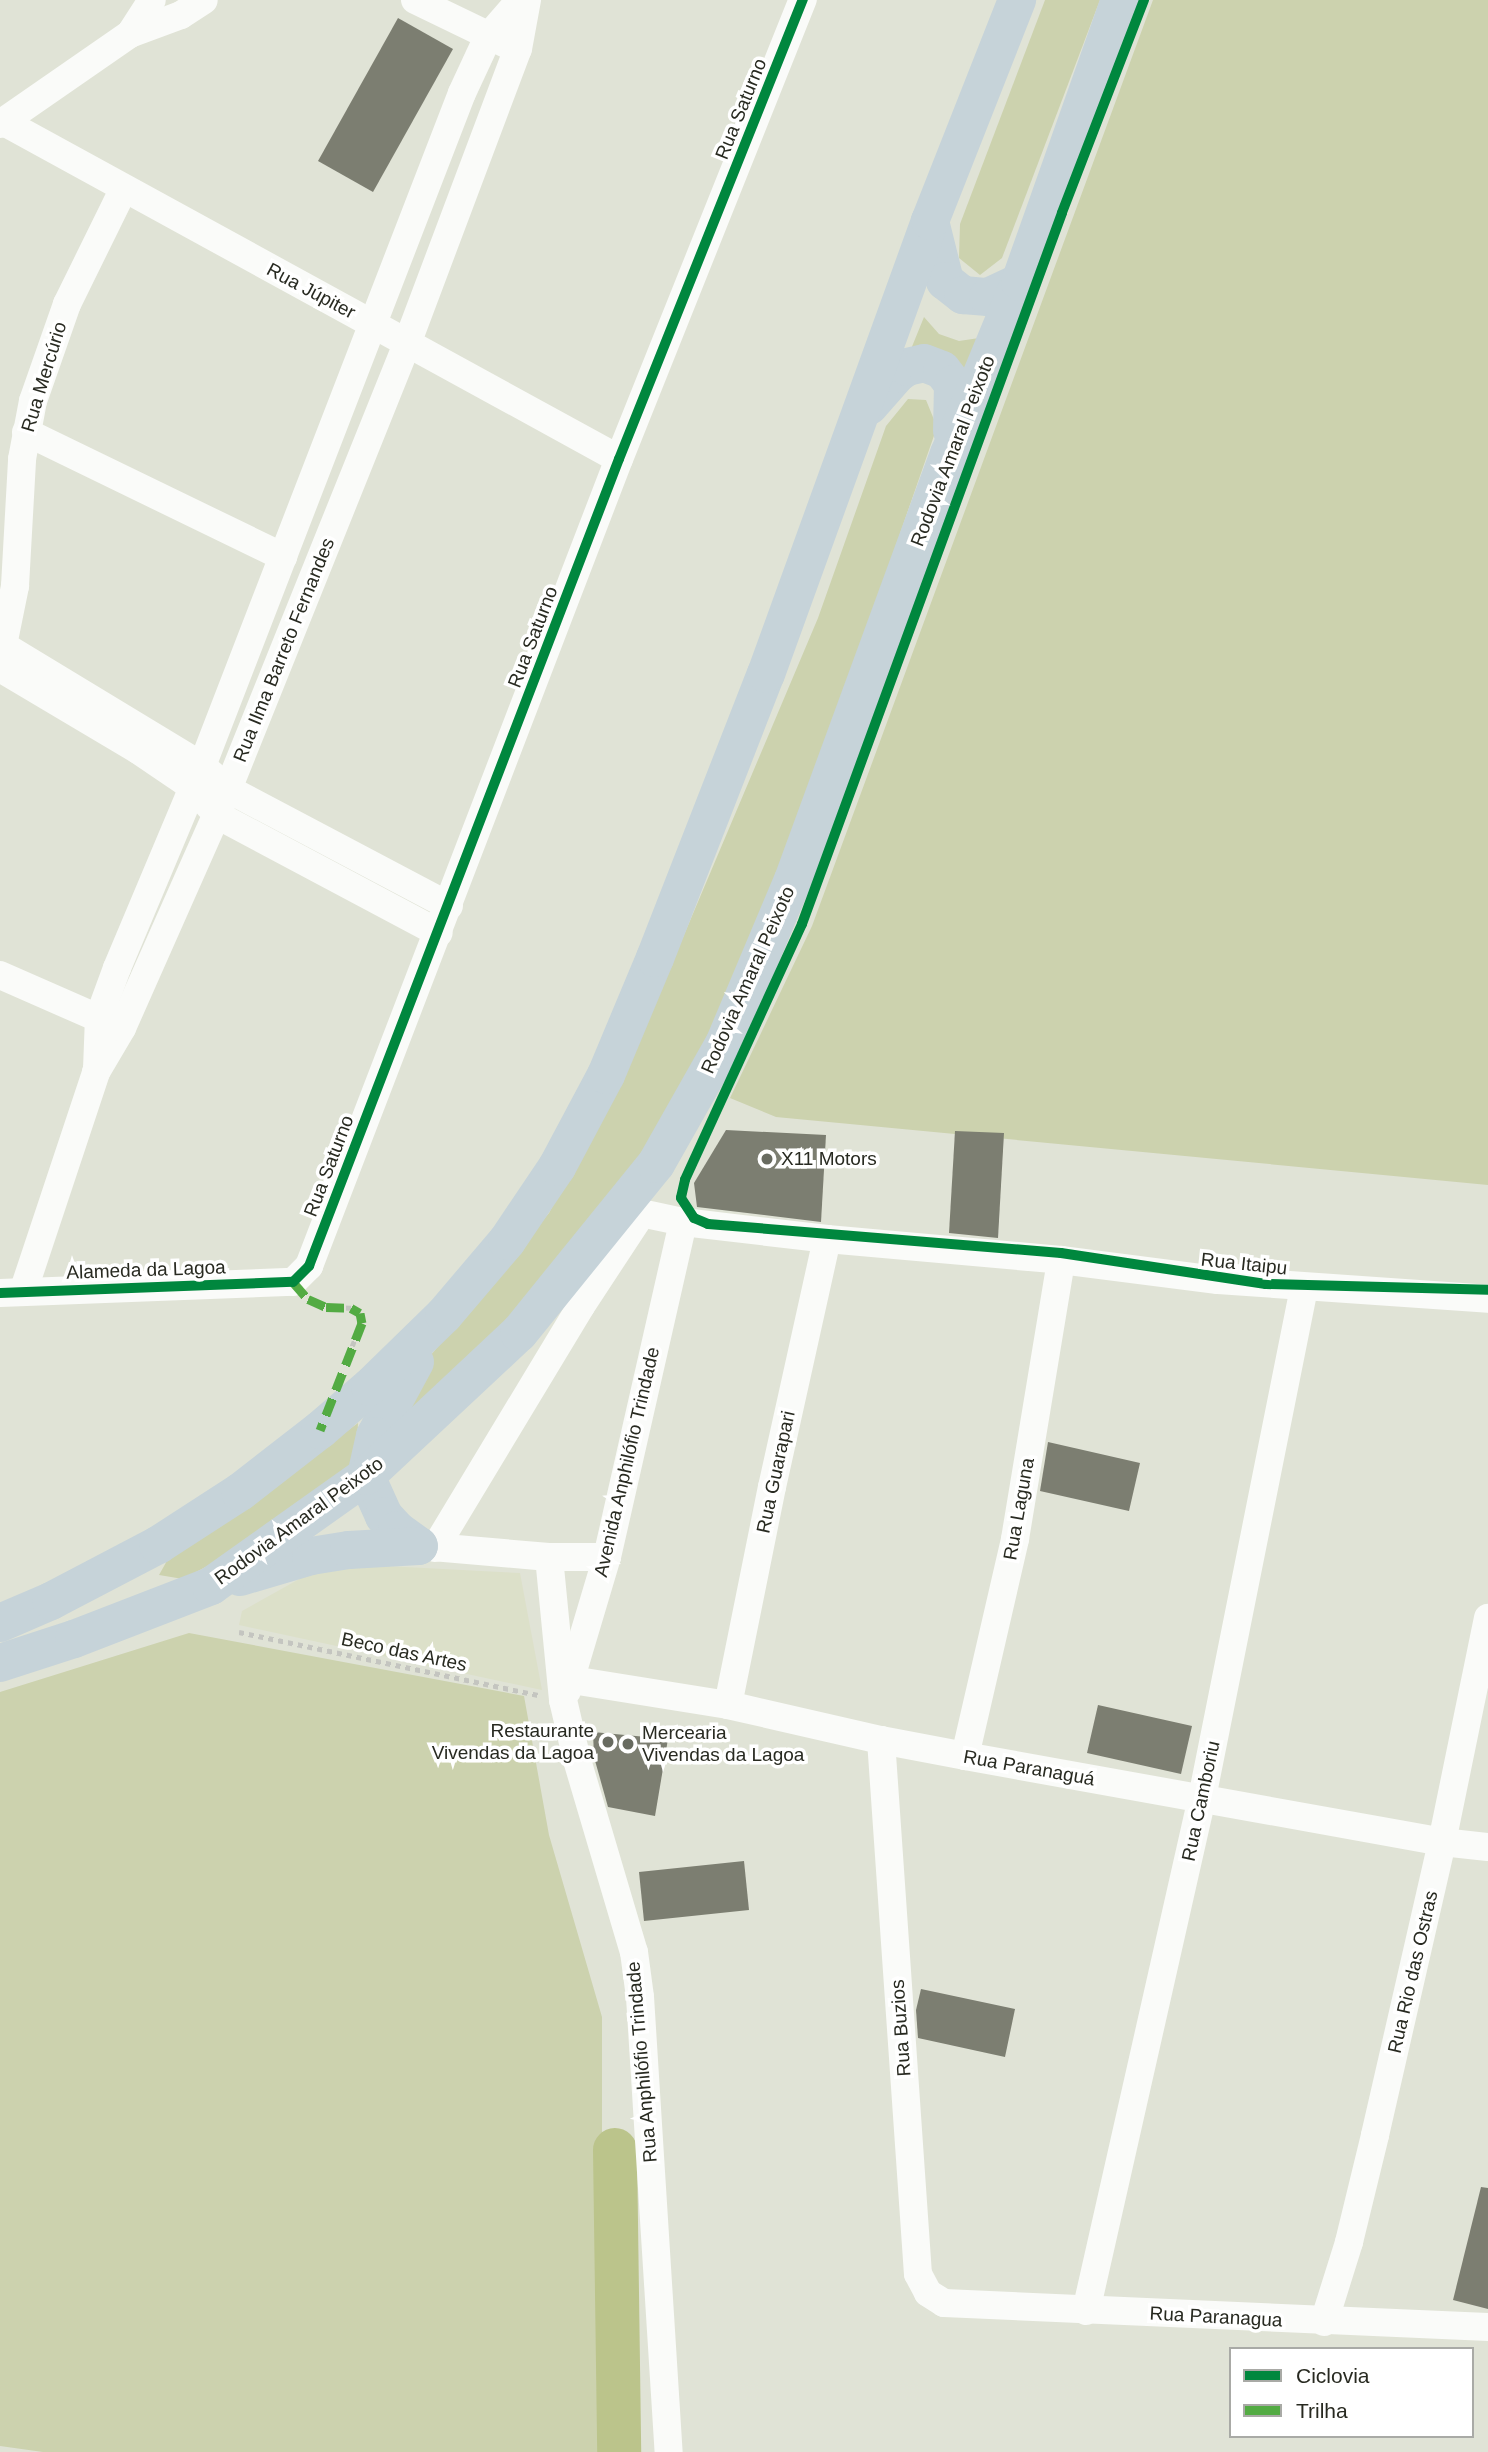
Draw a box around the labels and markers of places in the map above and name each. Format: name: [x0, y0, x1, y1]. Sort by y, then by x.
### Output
place label: X11 Motors: [781, 1148, 877, 1170]
marker: X11 Motors: [759, 1151, 775, 1167]
place label: Restaurante Vivendas da Lagoa: [432, 1720, 594, 1764]
place label: Mercearia Vivendas da Lagoa: [642, 1722, 804, 1766]
marker: Restaurante Vivendas da Lagoa: [600, 1734, 616, 1750]
marker: Mercearia Vivendas da Lagoa: [620, 1736, 636, 1752]

